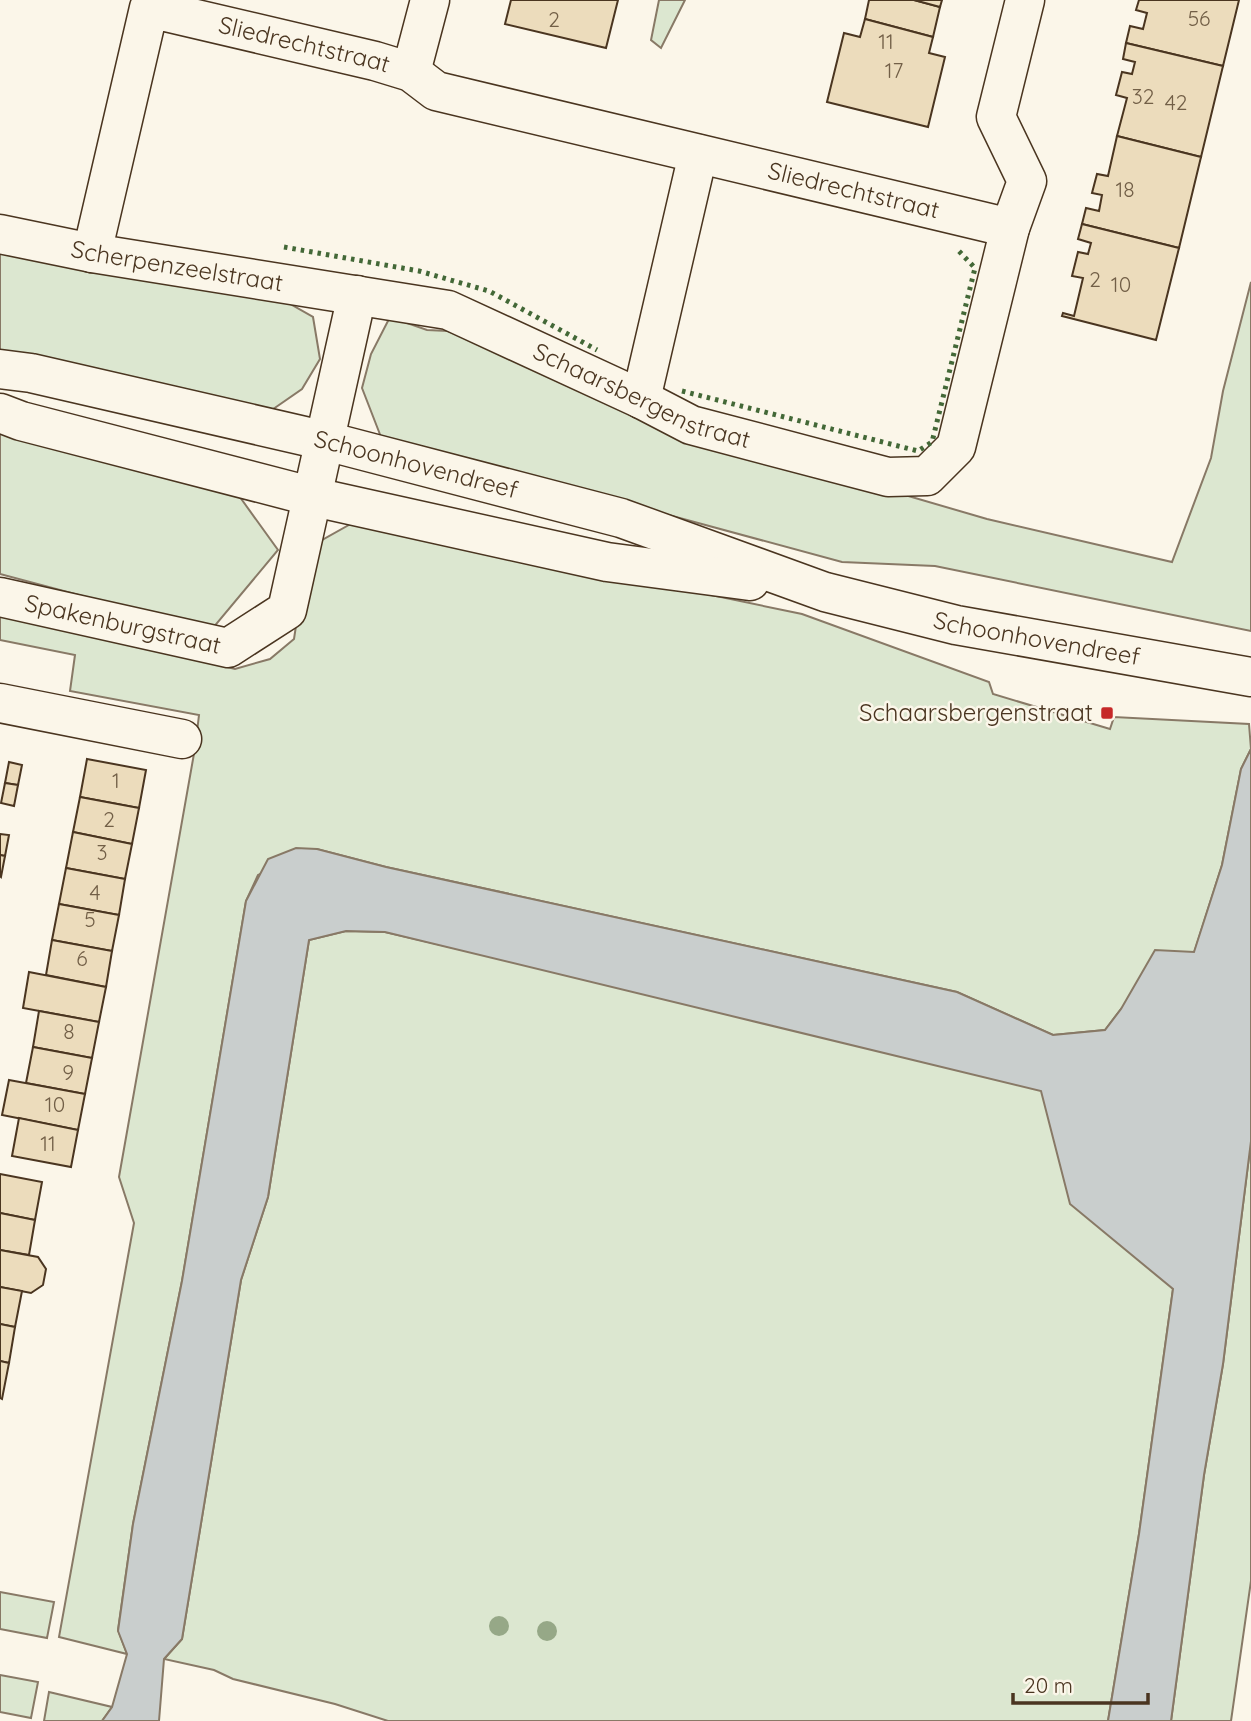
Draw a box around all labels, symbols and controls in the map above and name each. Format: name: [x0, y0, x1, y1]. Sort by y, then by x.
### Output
house number: 56: [1188, 5, 1210, 31]
house number: 2: [548, 6, 560, 32]
street label: Sliedrechtstraat: [216, 9, 394, 79]
house number: 11: [878, 28, 894, 54]
house number: 17: [885, 57, 903, 83]
house number: 32: [1132, 83, 1154, 109]
house number: 42: [1165, 89, 1187, 115]
street label: Sliedrechtstraat: [765, 155, 942, 225]
house number: 18: [1115, 176, 1135, 202]
street label: Scherpenzeelstraat: [69, 233, 285, 297]
house number: 2: [1089, 266, 1101, 292]
house number: 10: [1111, 271, 1131, 297]
street label: Schaarsbergenstraat: [529, 335, 754, 454]
street label: Schoonhovendreef: [311, 423, 522, 505]
street label: Spakenburgstraat: [22, 587, 224, 660]
street label: Schoonhovendreef: [931, 604, 1143, 671]
place label: Schaarsbergenstraat: [859, 697, 1093, 727]
marker: Schaarsbergenstraat: [1099, 705, 1115, 721]
house number: 1: [112, 767, 120, 793]
house number: 2: [103, 806, 115, 832]
house number: 3: [96, 839, 108, 865]
house number: 4: [89, 879, 101, 905]
house number: 5: [84, 906, 96, 932]
house number: 6: [76, 945, 88, 971]
house number: 8: [63, 1018, 75, 1044]
house number: 9: [62, 1059, 74, 1085]
house number: 10: [45, 1091, 65, 1117]
house number: 11: [40, 1130, 56, 1156]
scale bar: [1013, 1662, 1148, 1706]
text: 20 m: [1024, 1672, 1073, 1698]

